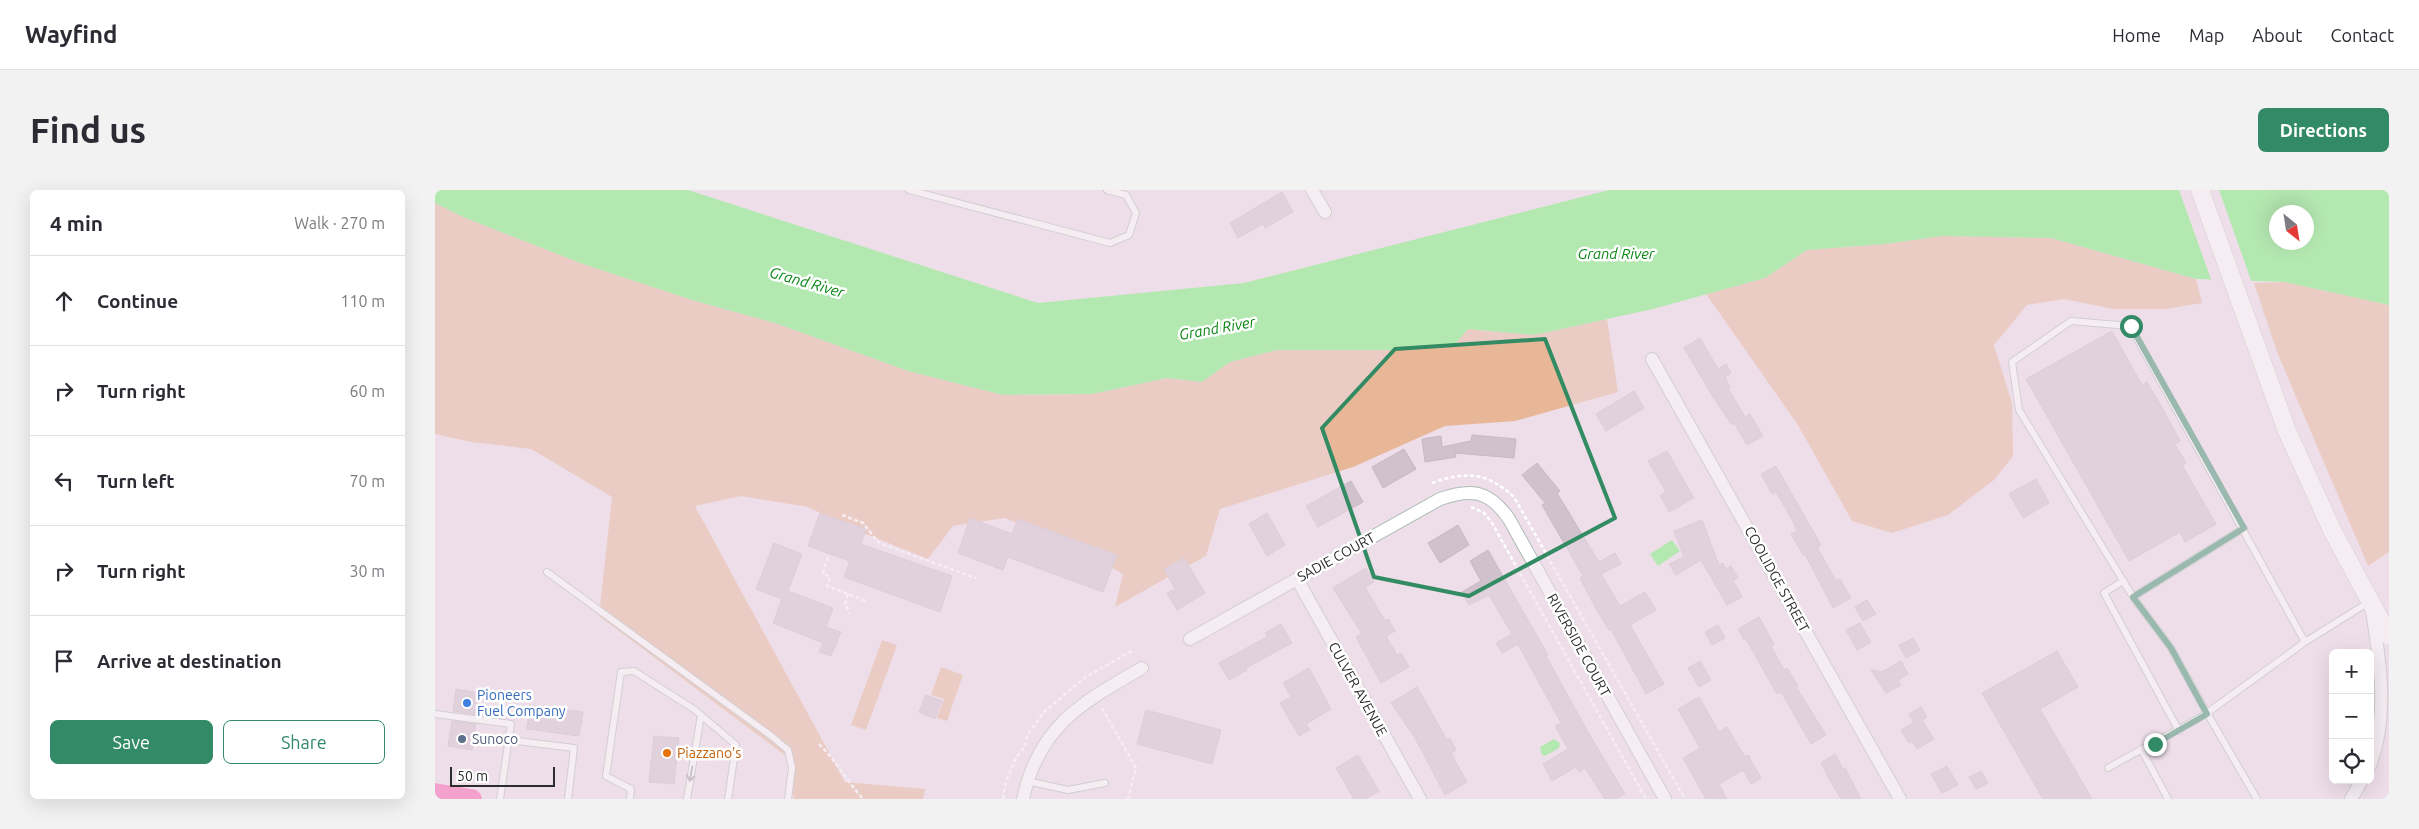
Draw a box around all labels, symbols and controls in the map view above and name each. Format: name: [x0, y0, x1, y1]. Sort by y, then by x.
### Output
text: Wayfind: [25, 21, 117, 48]
text: Home: [2112, 25, 2161, 45]
text: Map: [2189, 25, 2224, 45]
text: About: [2252, 25, 2302, 45]
text: Contact: [2330, 25, 2394, 45]
button: Directions: [2258, 108, 2389, 152]
text: Find us: [30, 110, 146, 150]
north arrow: [2269, 205, 2314, 250]
text: 4 min: [50, 211, 103, 235]
text: Walk · 270 m: [294, 214, 385, 232]
water label: Grand River: [1577, 245, 1656, 262]
water label: Grand River: [768, 263, 848, 301]
icon: ahead: [50, 287, 78, 315]
text: Continue: [97, 290, 178, 312]
text: 110 m: [340, 292, 385, 310]
water label: Grand River: [1178, 313, 1258, 343]
route start: [2120, 315, 2143, 338]
icon: right: [50, 377, 78, 405]
text: Turn right: [97, 380, 185, 402]
text: 60 m: [349, 382, 385, 400]
icon: left: [50, 467, 78, 495]
text: Turn left: [97, 470, 175, 492]
text: 70 m: [349, 472, 385, 490]
street label: COOLIDGE STREET: [1741, 523, 1813, 635]
street label: SADIE COURT: [1294, 529, 1378, 585]
icon: right: [50, 557, 78, 585]
text: Turn right: [97, 560, 185, 582]
text: 30 m: [349, 562, 385, 580]
street label: RIVERSIDE COURT: [1544, 591, 1614, 699]
street label: CULVER AVENUE: [1325, 639, 1391, 739]
icon: arrive: [50, 647, 78, 675]
map controls: [2329, 649, 2374, 784]
button: +: [2329, 649, 2374, 694]
text: Arrive at destination: [97, 650, 282, 672]
place label: Pioneers Fuel Company: [477, 687, 566, 719]
button: −: [2329, 694, 2374, 739]
marker: Pioneers Fuel Company: [461, 697, 473, 709]
button: Save: [50, 720, 213, 764]
button: Share: [223, 720, 385, 764]
place label: Sunoco: [472, 731, 518, 747]
marker: Sunoco: [456, 733, 468, 745]
route end: [2144, 733, 2167, 756]
button: locate: [2329, 739, 2374, 784]
place label: Piazzano's: [677, 745, 741, 761]
marker: Piazzano's: [661, 747, 673, 759]
scale bar: [450, 764, 555, 787]
one-way arrow: [686, 766, 696, 782]
text: 50 m: [457, 768, 488, 784]

